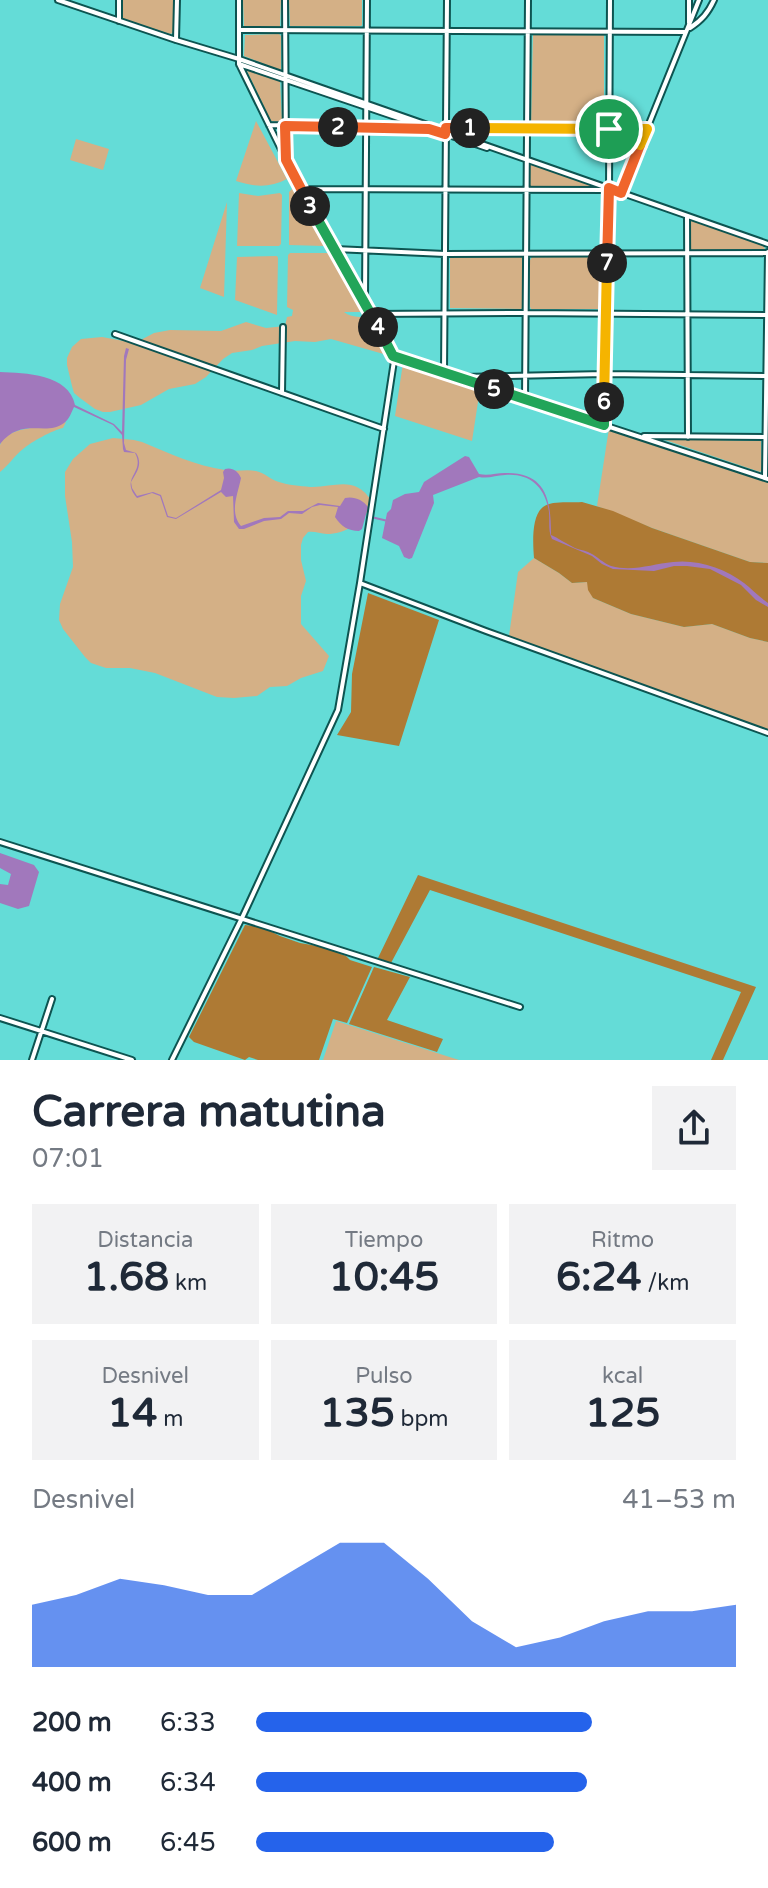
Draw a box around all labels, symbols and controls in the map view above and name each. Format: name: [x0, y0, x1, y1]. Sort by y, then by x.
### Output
pin: [575, 95, 643, 163]
pin: 2: [318, 107, 358, 147]
icon: arrive: [587, 107, 631, 151]
pin: 1: [450, 108, 490, 148]
text: 2: [331, 114, 345, 140]
text: 1: [463, 115, 477, 141]
pin: 3: [290, 186, 330, 226]
text: 3: [303, 193, 317, 219]
pin: 7: [587, 243, 627, 283]
text: 7: [600, 250, 614, 276]
pin: 4: [358, 307, 398, 347]
text: 4: [371, 314, 385, 340]
pin: 5: [474, 369, 514, 409]
text: 5: [487, 376, 501, 402]
pin: 6: [584, 382, 624, 422]
text: 6: [597, 389, 611, 415]
text: Carrera matutina: [32, 1086, 386, 1139]
button: share: [652, 1086, 736, 1170]
text: 07:01: [32, 1143, 104, 1174]
text: Distancia: [97, 1227, 193, 1253]
text: Tiempo: [345, 1227, 423, 1253]
text: Ritmo: [591, 1227, 654, 1253]
text: 1.68: [83, 1253, 169, 1301]
text: 10:45: [329, 1253, 439, 1301]
text: 6:24: [556, 1253, 642, 1301]
text: km: [169, 1270, 207, 1296]
text: /km: [642, 1270, 689, 1296]
text: Desnivel: [102, 1363, 189, 1389]
text: Pulso: [355, 1363, 413, 1389]
text: kcal: [602, 1363, 643, 1389]
text: 14: [107, 1389, 157, 1437]
text: 135: [319, 1389, 395, 1437]
text: 125: [585, 1389, 660, 1437]
text: m: [157, 1406, 183, 1432]
text: bpm: [395, 1406, 449, 1432]
text: Desnivel: [32, 1484, 135, 1515]
text: 41–53 m: [622, 1484, 736, 1515]
text: 200 m: [32, 1707, 112, 1738]
text: 6:33: [160, 1707, 216, 1738]
text: 400 m: [32, 1767, 112, 1798]
text: 6:34: [160, 1767, 216, 1798]
text: 600 m: [32, 1827, 112, 1858]
text: 6:45: [160, 1827, 216, 1858]

